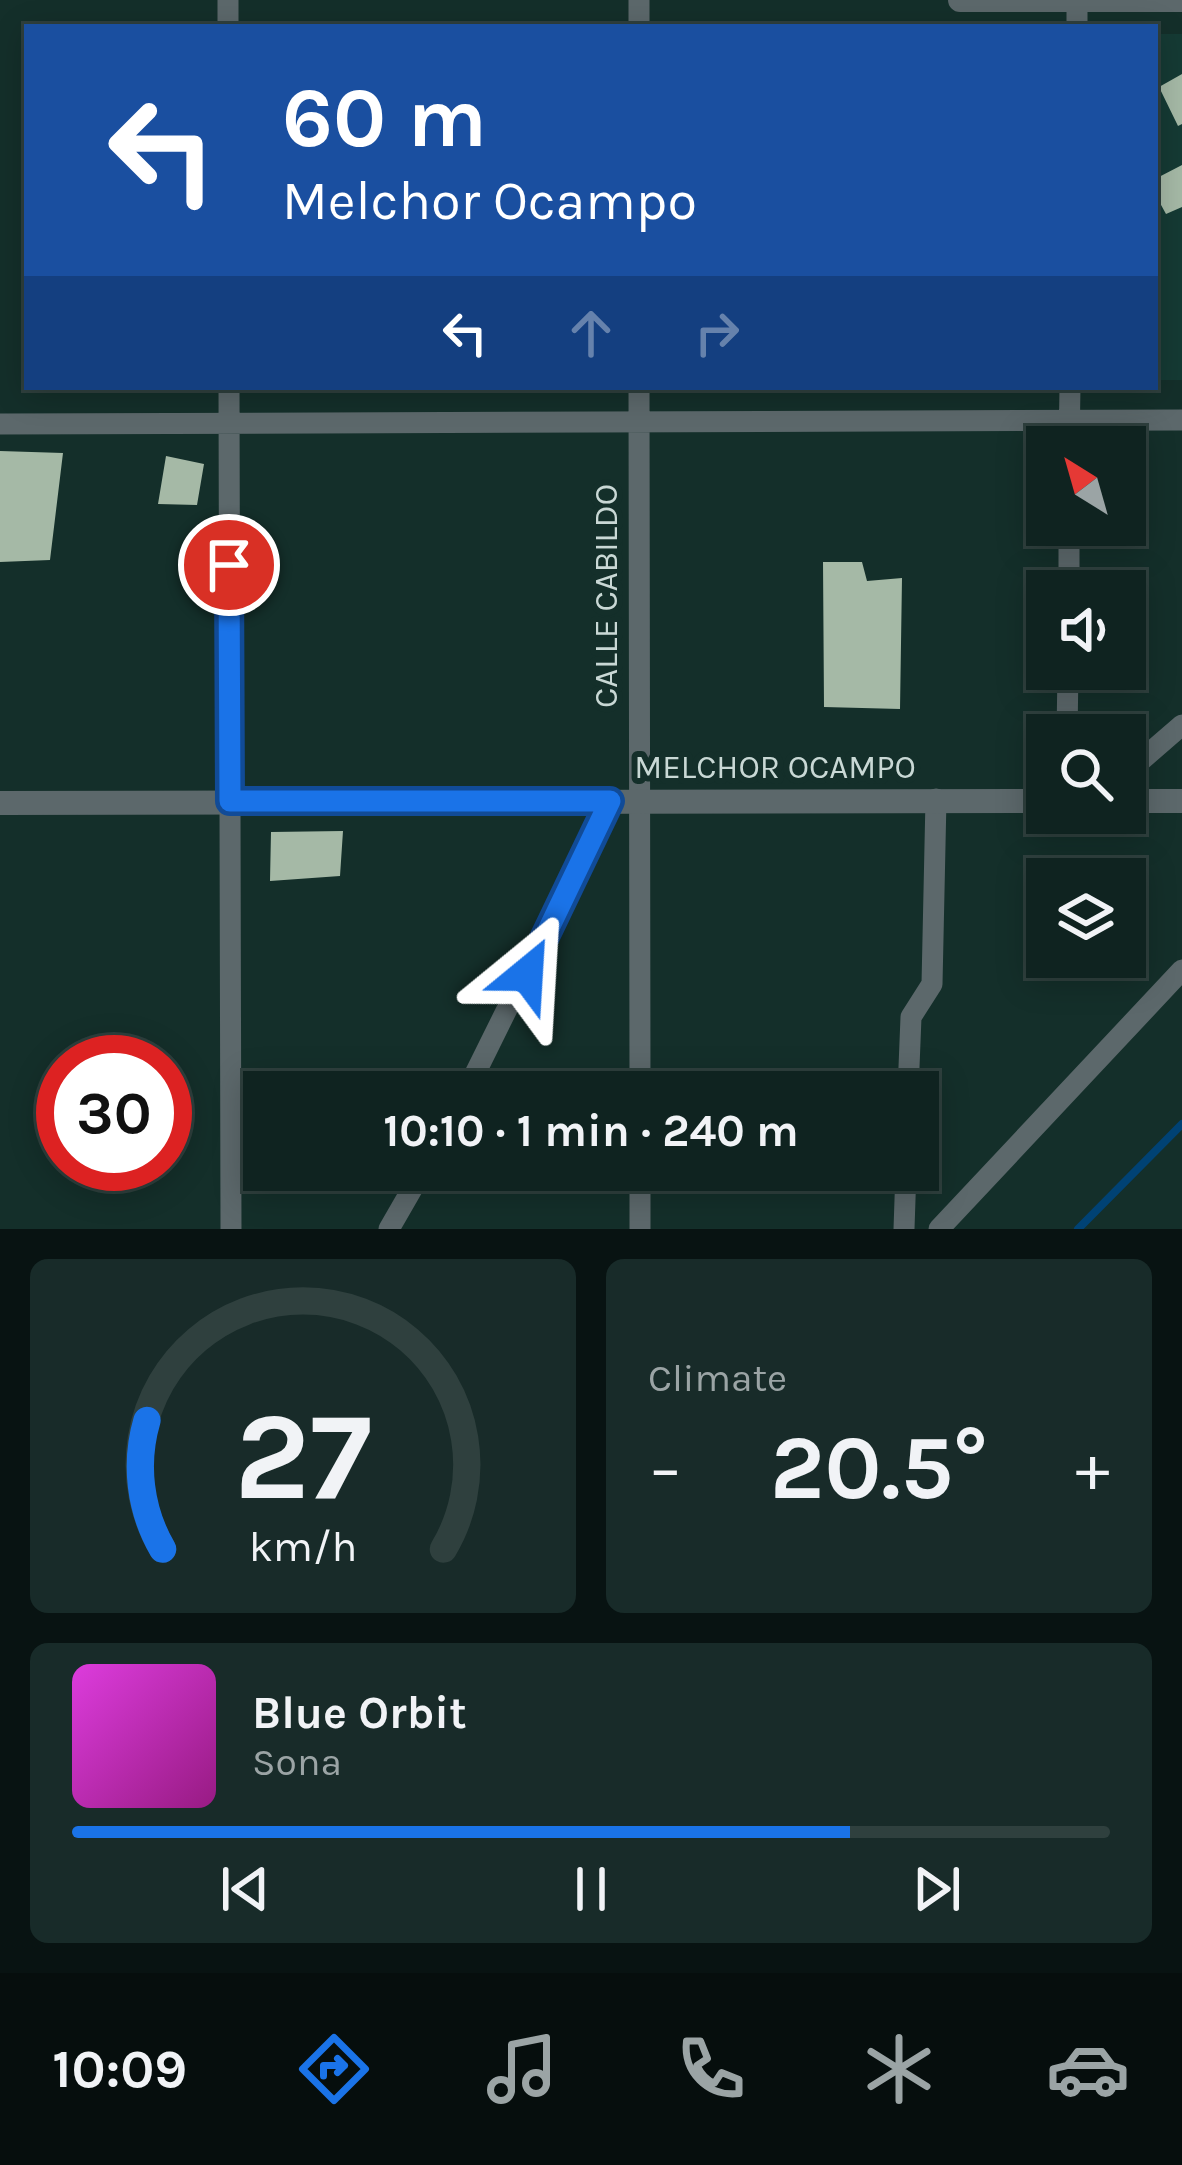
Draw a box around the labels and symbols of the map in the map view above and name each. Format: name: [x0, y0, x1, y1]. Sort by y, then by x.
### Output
north arrow: [1026, 426, 1146, 546]
street label: CALLE CABILDO: [587, 484, 625, 708]
pin: [178, 514, 280, 616]
street label: MELCHOR OCAMPO: [634, 748, 916, 786]
position arrow: [464, 911, 590, 1037]
speed limit sign: 30: [36, 1035, 192, 1191]

